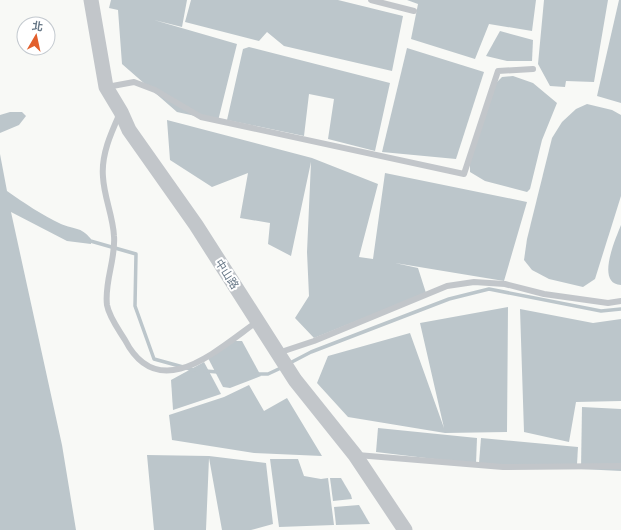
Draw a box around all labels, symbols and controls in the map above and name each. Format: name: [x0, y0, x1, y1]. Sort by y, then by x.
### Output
north arrow: [16, 16, 56, 56]
text: 北: [31, 19, 44, 33]
street label: 中山路: [213, 257, 241, 291]

